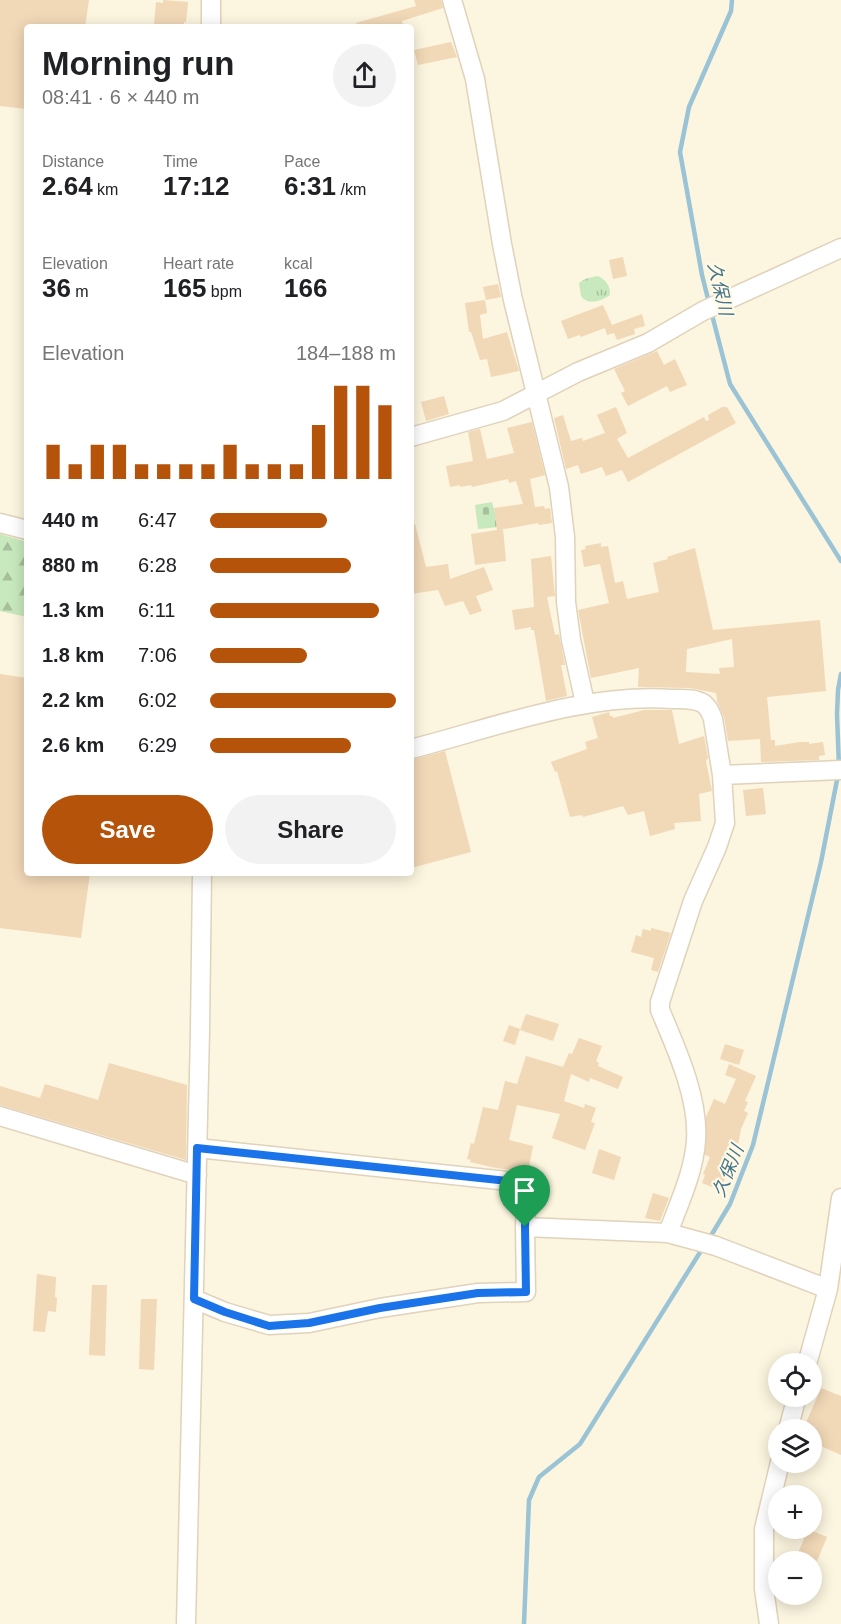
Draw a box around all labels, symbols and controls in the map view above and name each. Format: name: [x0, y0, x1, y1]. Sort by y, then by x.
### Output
button: share: [333, 44, 396, 107]
text: Morning run: [42, 45, 234, 82]
text: 08:41 · 6 × 440 m: [42, 86, 199, 108]
text: Distance: [42, 153, 104, 170]
text: Time: [163, 153, 198, 170]
text: Pace: [284, 153, 320, 170]
text: 2.64: [42, 171, 93, 201]
text: 17:12: [163, 171, 230, 201]
text: 6:31: [284, 171, 336, 201]
text: km: [93, 181, 118, 198]
text: /km: [336, 181, 366, 198]
text: Elevation: [42, 255, 108, 272]
text: Heart rate: [163, 255, 234, 272]
text: kcal: [284, 255, 312, 272]
water label: 久保川: [704, 260, 736, 320]
text: 36: [42, 273, 71, 303]
text: 165: [163, 273, 206, 303]
text: 166: [284, 273, 327, 303]
text: m: [71, 283, 89, 300]
text: bpm: [206, 283, 242, 300]
text: Elevation: [42, 342, 124, 364]
text: 184–188 m: [296, 342, 396, 364]
text: 440 m: [42, 509, 99, 531]
text: 6:47: [138, 509, 177, 531]
text: 880 m: [42, 554, 99, 576]
text: 6:28: [138, 554, 177, 576]
text: 1.3 km: [42, 599, 104, 621]
text: 6:11: [138, 599, 175, 621]
text: 1.8 km: [42, 644, 104, 666]
text: 7:06: [138, 644, 177, 666]
text: 2.2 km: [42, 689, 104, 711]
text: 6:02: [138, 689, 177, 711]
text: 2.6 km: [42, 734, 104, 756]
text: 6:29: [138, 734, 177, 756]
button: Save: [42, 795, 213, 864]
button: Share: [225, 795, 396, 864]
water label: 久保川: [709, 1140, 748, 1200]
pin: [499, 1165, 550, 1227]
icon: arrive: [508, 1174, 541, 1207]
map controls: [768, 1353, 822, 1605]
button: locate: [768, 1353, 822, 1407]
button: layers: [768, 1419, 822, 1473]
button: +: [768, 1485, 822, 1539]
button: −: [768, 1551, 822, 1605]

